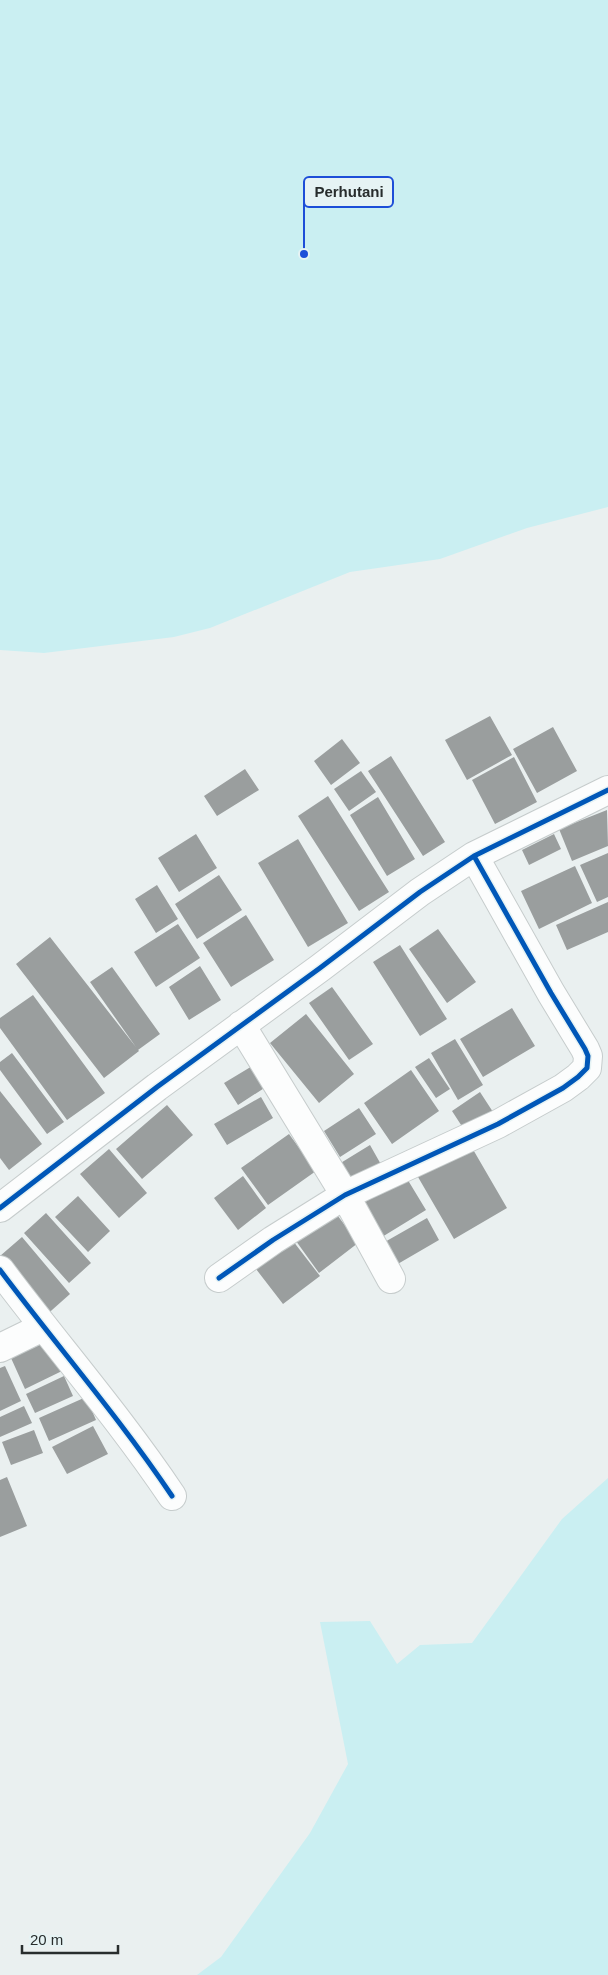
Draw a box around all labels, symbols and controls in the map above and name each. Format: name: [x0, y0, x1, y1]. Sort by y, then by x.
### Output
callout: Perhutani: [304, 177, 393, 207]
text: Perhutani: [314, 183, 384, 200]
scale bar: [22, 1922, 119, 1954]
text: 20 m: [30, 1931, 63, 1948]

